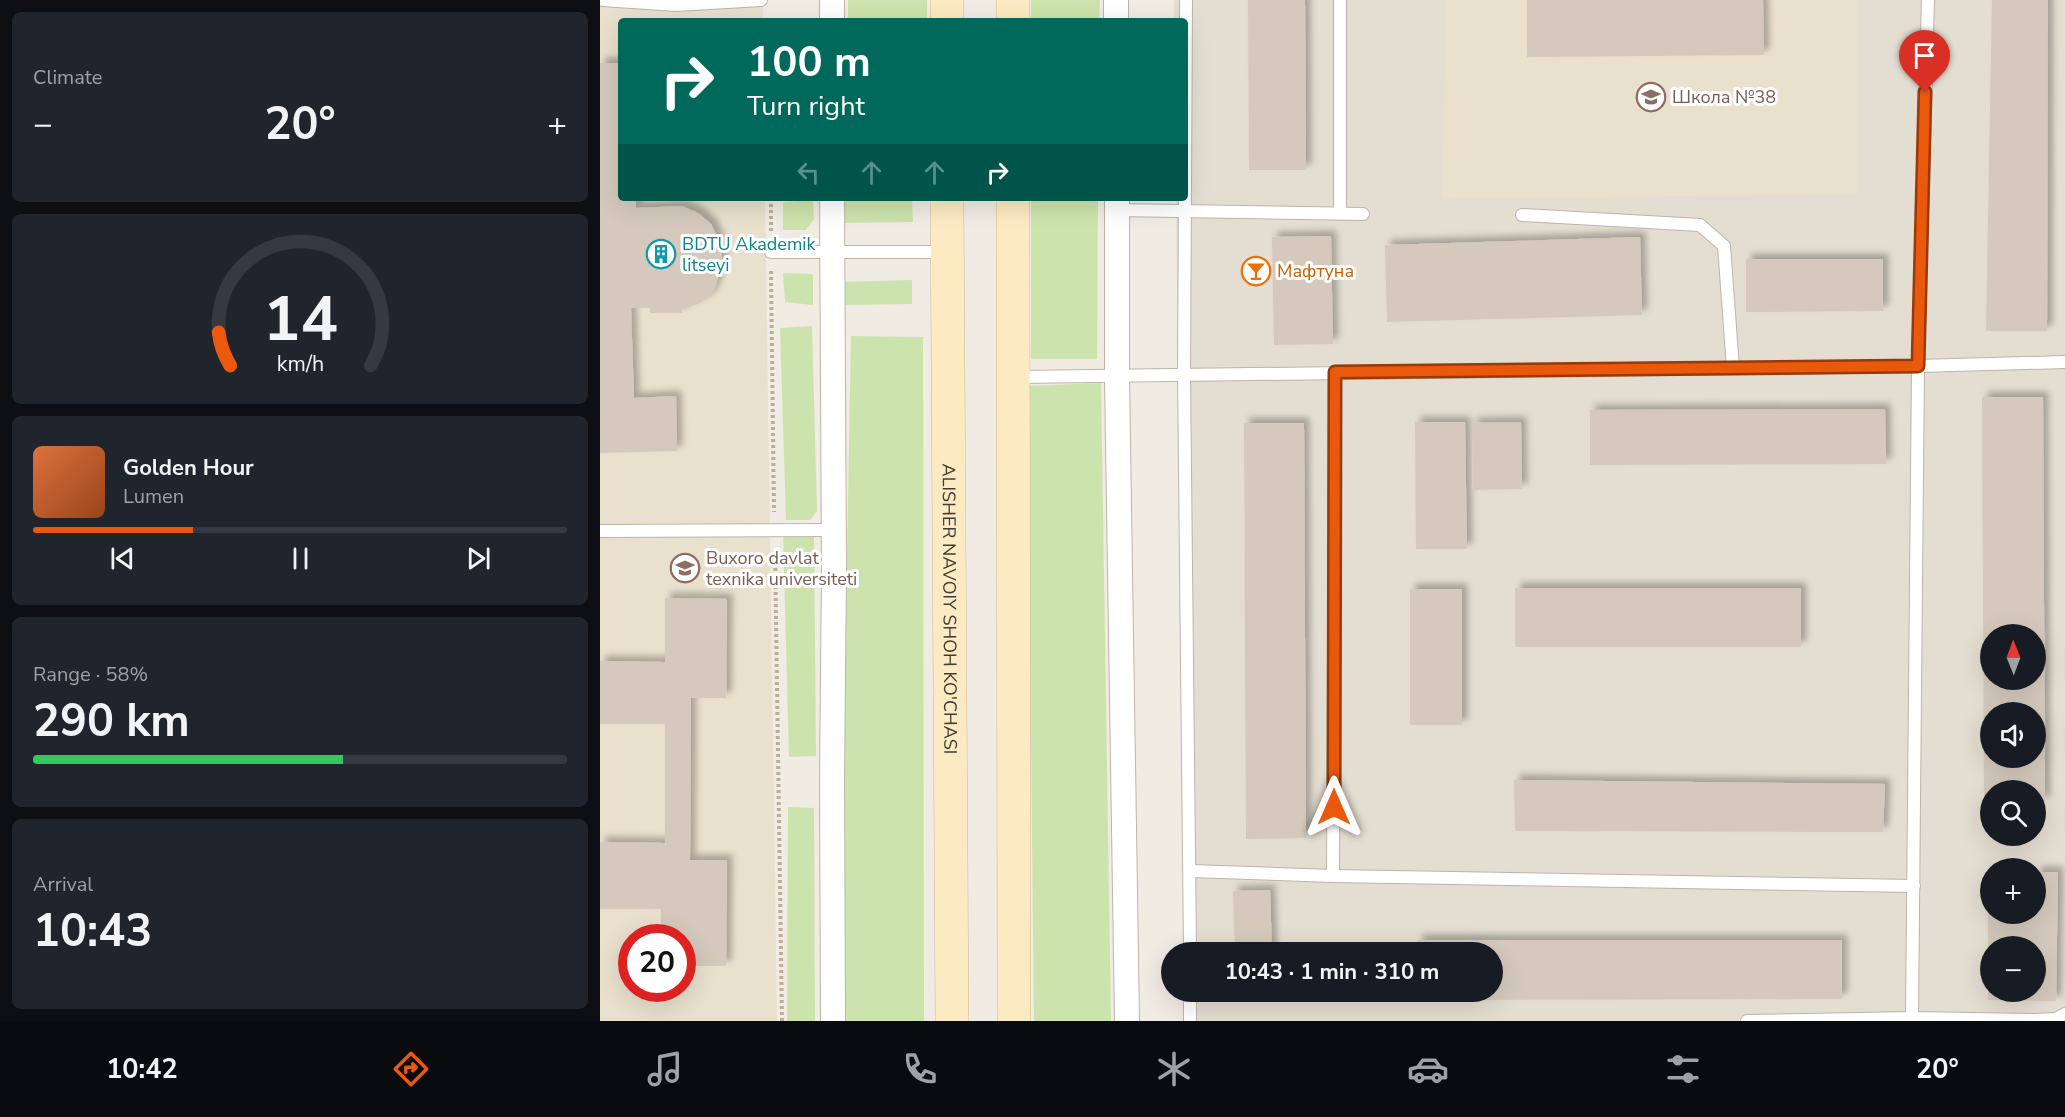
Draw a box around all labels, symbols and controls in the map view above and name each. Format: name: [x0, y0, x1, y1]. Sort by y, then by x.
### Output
pin: [1899, 30, 1950, 92]
text: 100 m: [747, 34, 871, 91]
icon: arrive: [1908, 39, 1941, 72]
icon: right: [648, 42, 726, 120]
text: Climate: [33, 64, 102, 91]
school or university icon: Школа №38: [1635, 81, 1667, 113]
place label: Школа №38: [1672, 85, 1776, 109]
text: Turn right: [747, 88, 865, 125]
text: 20°: [264, 94, 336, 155]
text: −: [33, 102, 53, 147]
text: +: [547, 102, 567, 147]
icon: left: [792, 156, 825, 189]
icon: ahead: [855, 156, 888, 189]
icon: ahead: [918, 156, 951, 189]
icon: right: [981, 156, 1014, 189]
place label: BDTU Akademik litseyi: [682, 232, 817, 277]
building icon: BDTU Akademik litseyi: [645, 238, 677, 270]
bar icon: Мафтуна: [1240, 255, 1272, 287]
place label: Мафтуна: [1277, 259, 1354, 283]
text: 14: [263, 277, 337, 362]
text: km/h: [276, 349, 324, 379]
text: Golden Hour: [123, 453, 254, 483]
street label: ALISHER NAVOIY SHOH KO'CHASI: [937, 463, 962, 754]
text: Lumen: [123, 483, 184, 510]
icon: previous: [106, 542, 139, 575]
icon: pause: [284, 542, 317, 575]
icon: next: [462, 542, 495, 575]
place label: Buxoro davlat texnika universiteti: [706, 546, 857, 591]
school or university icon: Buxoro davlat texnika universiteti: [669, 552, 701, 584]
north arrow: [1980, 624, 2046, 690]
map controls: [1980, 624, 2046, 1002]
text: Range · 58%: [33, 661, 148, 688]
text: 290 km: [33, 691, 190, 752]
button: sound: [1980, 702, 2046, 768]
position arrow: [1302, 775, 1366, 839]
button: search: [1980, 780, 2046, 846]
button: +: [1980, 858, 2046, 924]
text: Arrival: [33, 871, 93, 898]
text: 10:43: [33, 901, 152, 962]
speed limit sign: 20: [618, 924, 696, 1002]
button: −: [1980, 936, 2046, 1002]
text: 10:43 · 1 min · 310 m: [1225, 957, 1439, 987]
icon: directions: [390, 1048, 432, 1090]
icon: music: [644, 1048, 686, 1090]
icon: phone: [899, 1048, 941, 1090]
icon: climate: [1153, 1048, 1195, 1090]
icon: car: [1407, 1048, 1449, 1090]
icon: filters: [1662, 1048, 1704, 1090]
text: 10:42: [106, 1051, 178, 1088]
text: 20°: [1916, 1051, 1959, 1088]

